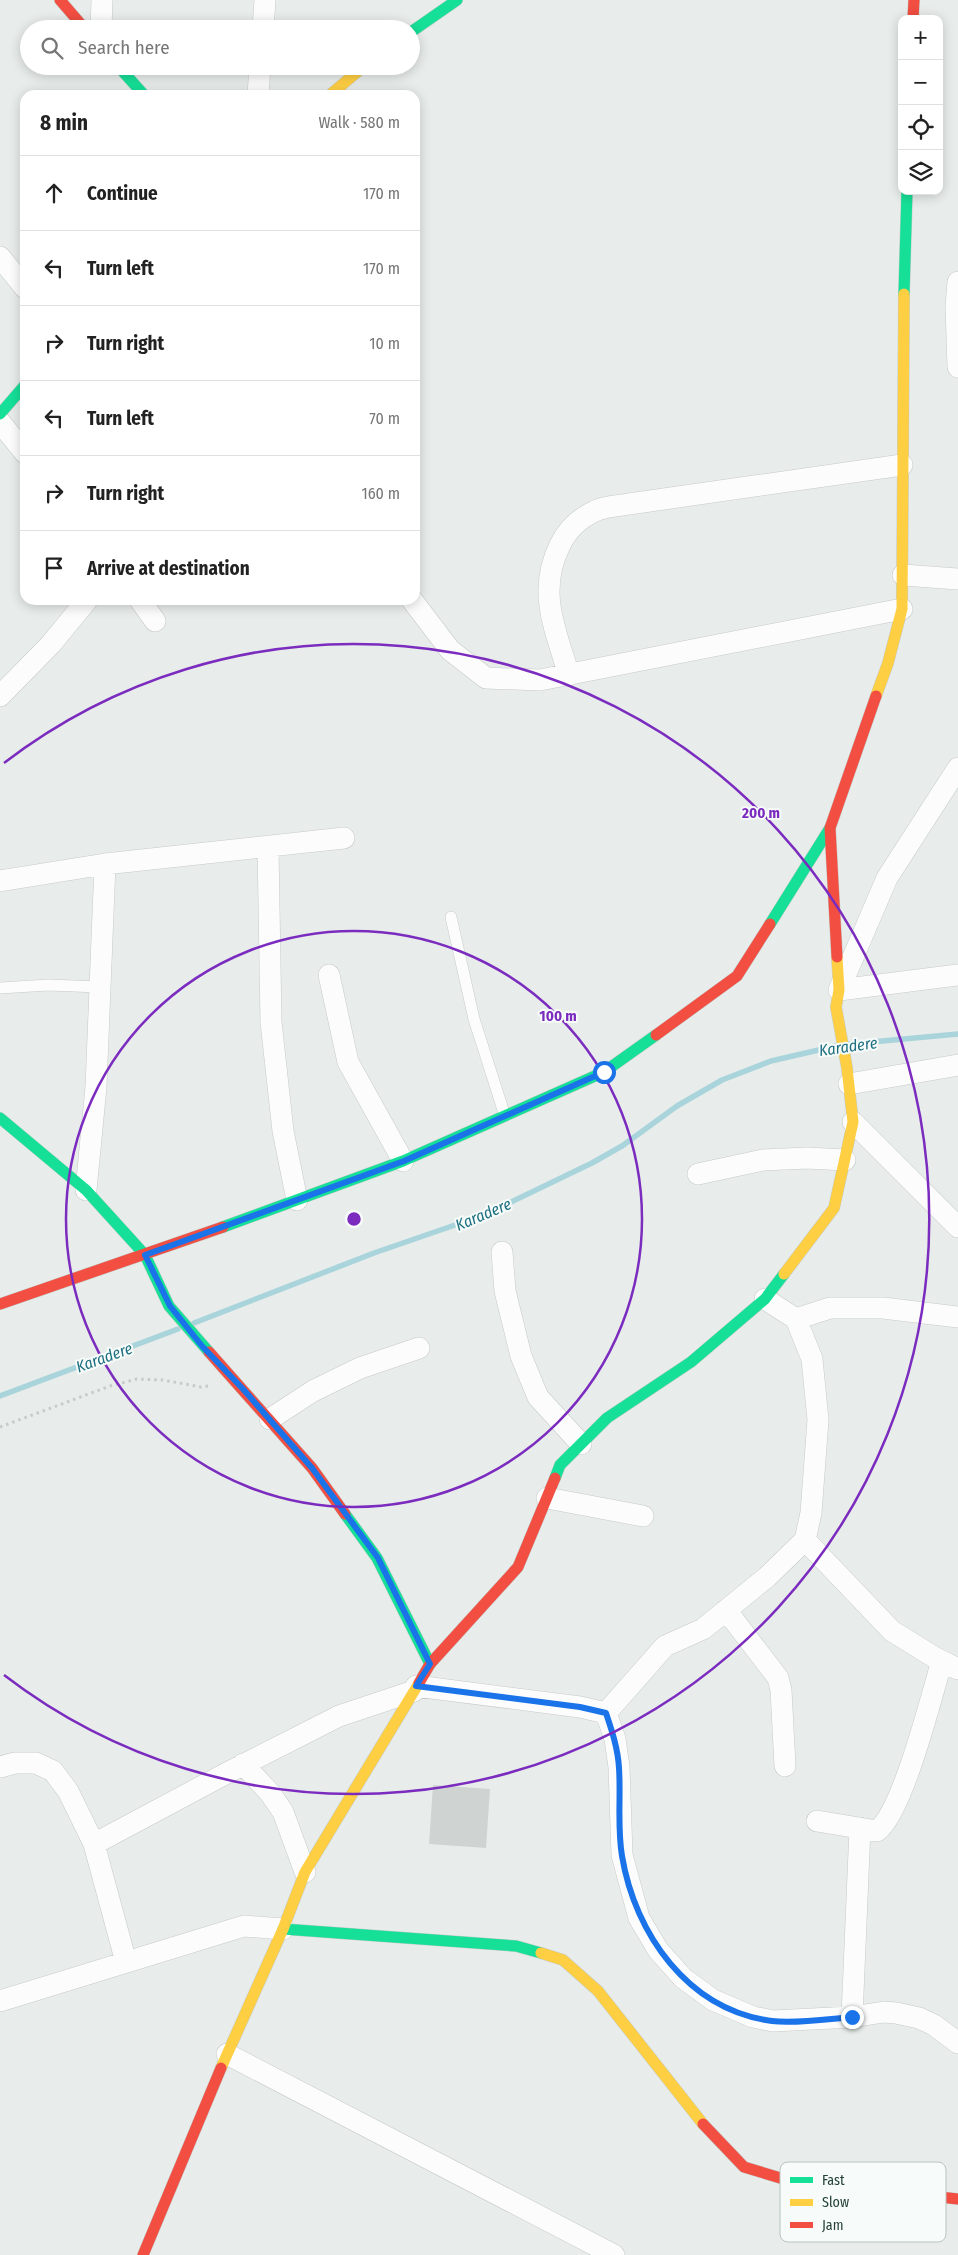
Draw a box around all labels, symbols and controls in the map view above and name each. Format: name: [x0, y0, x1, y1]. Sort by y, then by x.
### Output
map controls: [898, 15, 943, 195]
button: +: [898, 15, 943, 60]
search box: [20, 20, 420, 75]
icon: search: [38, 34, 66, 62]
text: Search here: [78, 36, 170, 59]
button: −: [898, 60, 943, 105]
button: locate: [898, 105, 943, 150]
text: 8 min: [40, 110, 88, 136]
text: Walk · 580 m: [318, 113, 400, 132]
button: layers: [898, 150, 943, 195]
icon: ahead: [40, 179, 68, 207]
text: Continue: [87, 182, 158, 205]
text: 170 m: [363, 184, 400, 203]
icon: left: [40, 254, 68, 282]
text: Turn left: [87, 257, 154, 280]
text: 170 m: [363, 259, 400, 278]
icon: right: [40, 329, 68, 357]
text: Turn right: [87, 332, 164, 355]
text: 10 m: [369, 334, 400, 353]
icon: left: [40, 404, 68, 432]
text: Turn left: [87, 407, 154, 430]
text: 70 m: [369, 409, 400, 428]
icon: right: [40, 479, 68, 507]
text: Turn right: [87, 482, 164, 505]
text: 160 m: [361, 484, 400, 503]
icon: arrive: [40, 554, 68, 582]
text: Arrive at destination: [87, 557, 250, 580]
text: 200 m: [741, 804, 780, 822]
text: 100 m: [539, 1007, 577, 1025]
water label: Karadere: [818, 1033, 879, 1060]
route start: [593, 1061, 616, 1084]
water label: Karadere: [452, 1194, 514, 1235]
centre of rings: [345, 1210, 363, 1228]
water label: Karadere: [73, 1338, 135, 1376]
route end: [841, 2006, 864, 2029]
legend: [780, 2162, 946, 2242]
text: Fast: [822, 2172, 845, 2189]
text: Slow: [822, 2194, 849, 2211]
text: Jam: [822, 2217, 843, 2234]

